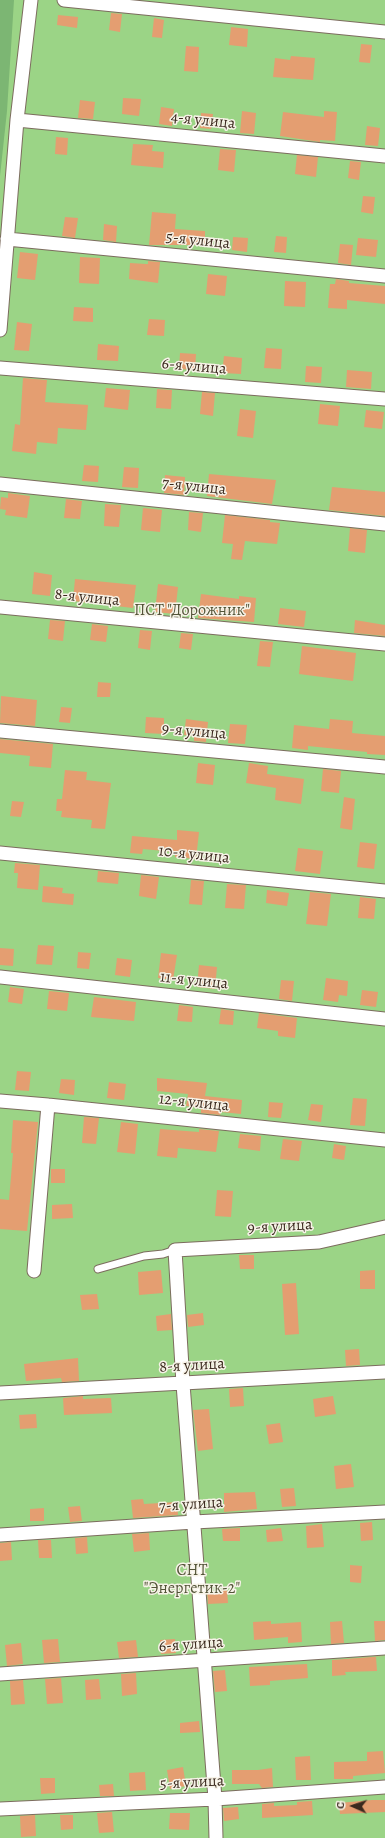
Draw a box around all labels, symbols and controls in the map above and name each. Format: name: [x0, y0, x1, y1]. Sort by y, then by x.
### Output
street label: 4-я улица: [170, 108, 236, 134]
street label: 5-я улица: [165, 228, 231, 254]
street label: 6-я улица: [161, 355, 227, 379]
street label: 7-я улица: [161, 474, 227, 500]
street label: 8-я улица: [54, 585, 120, 611]
park label: ПСТ "Дорожник": [134, 601, 250, 621]
street label: 9-я улица: [161, 720, 227, 744]
street label: 10-я улица: [157, 842, 231, 868]
street label: 11-я улица: [159, 968, 229, 994]
street label: 12-я улица: [158, 1090, 230, 1116]
street label: 9-я улица: [247, 1216, 313, 1238]
street label: 8-я улица: [159, 1355, 225, 1377]
street label: 7-я улица: [158, 1493, 224, 1517]
park label: СHТ "Энергетик-2": [144, 1561, 240, 1599]
street label: 6-я улица: [158, 1633, 224, 1657]
street label: 5-я улица: [159, 1772, 225, 1794]
north arrow: [333, 1786, 373, 1826]
text: С: [333, 1802, 348, 1809]

